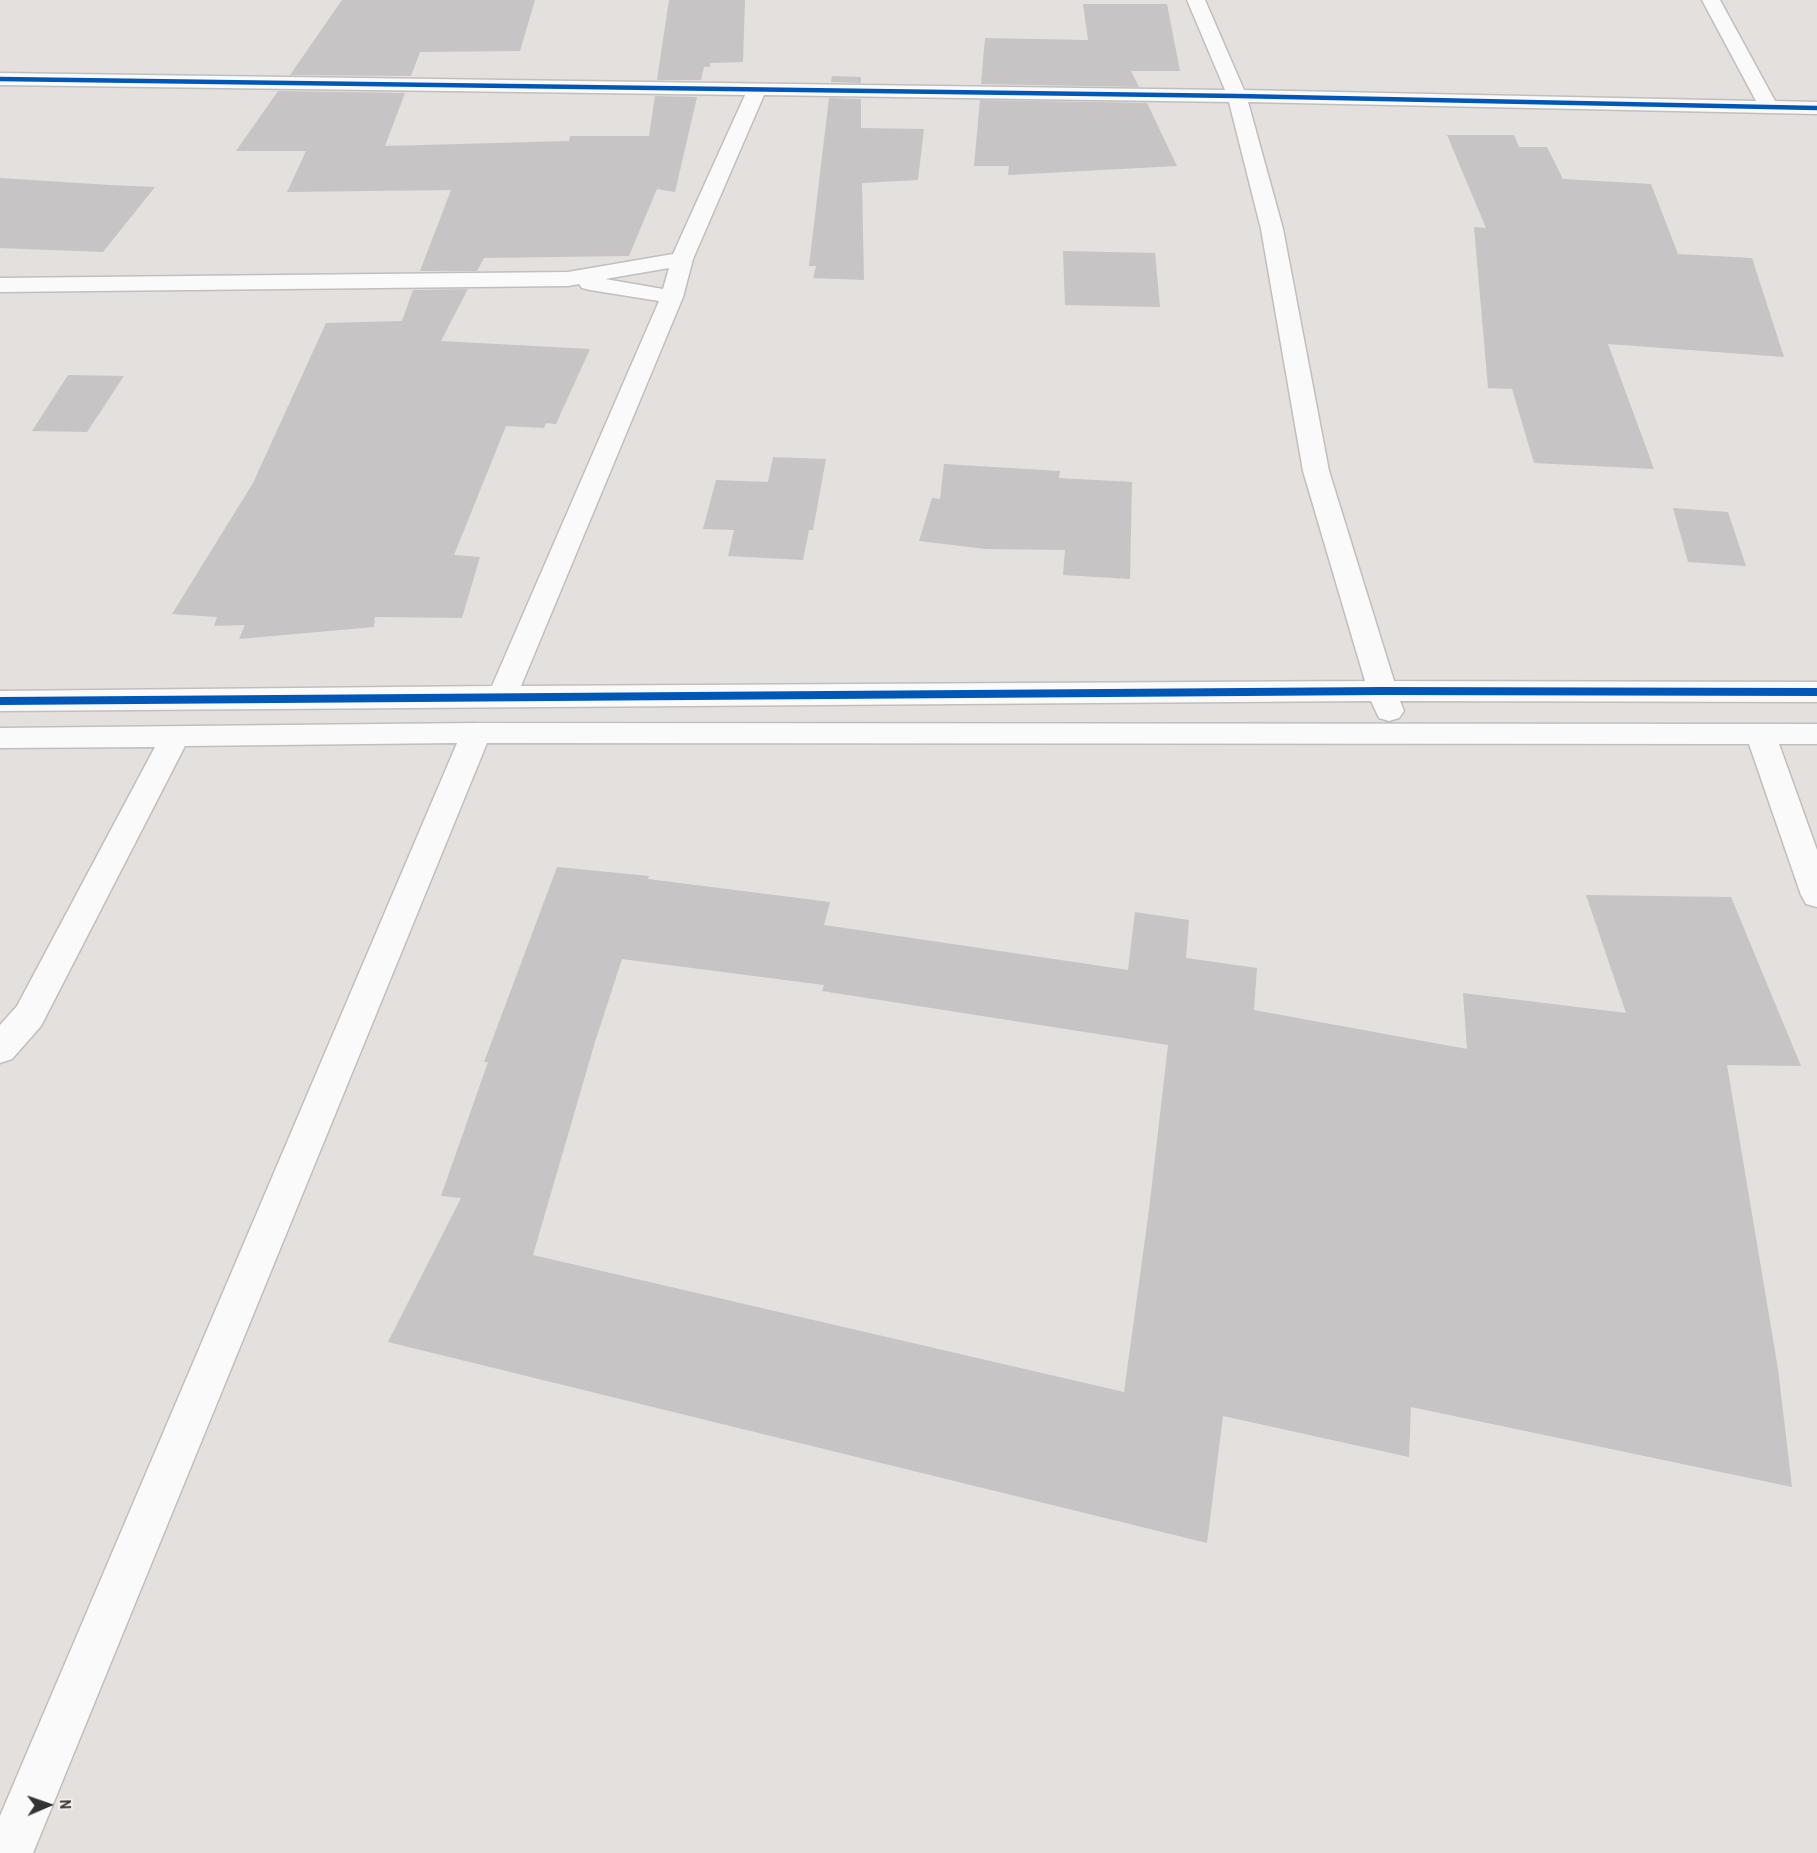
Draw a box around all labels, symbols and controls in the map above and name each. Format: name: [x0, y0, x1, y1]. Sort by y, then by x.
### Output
north arrow: [18, 1775, 78, 1835]
text: N: [55, 1799, 77, 1809]

